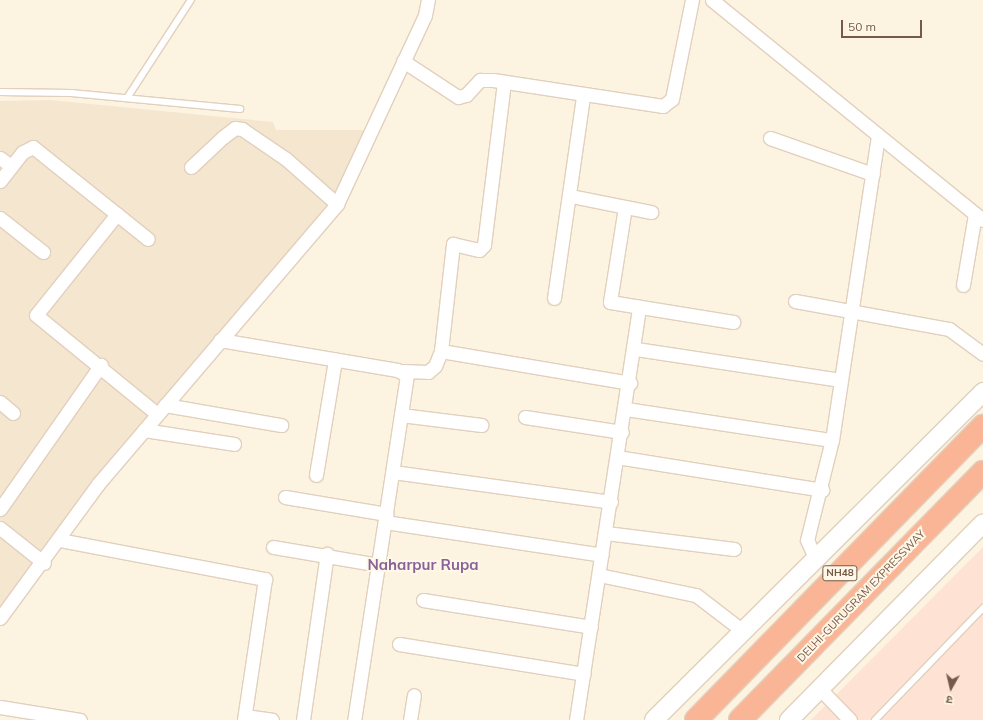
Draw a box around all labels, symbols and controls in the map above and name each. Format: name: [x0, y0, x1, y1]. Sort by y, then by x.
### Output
scale bar: [843, 12, 924, 38]
text: 50 m: [848, 19, 876, 34]
street label: DELHI-GURUGRAM EXPRESSWAY: [794, 527, 928, 665]
district label: Naharpur Rupa: [367, 556, 479, 574]
road number: NH48: [822, 565, 858, 581]
north arrow: [931, 668, 971, 708]
text: उ: [945, 693, 953, 707]

